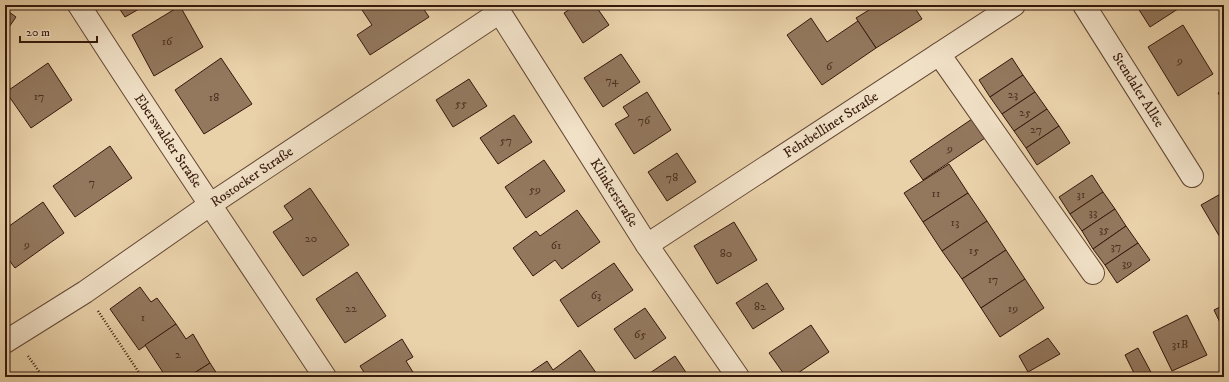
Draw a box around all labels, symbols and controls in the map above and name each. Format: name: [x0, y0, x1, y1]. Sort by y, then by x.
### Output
scale bar: [20, 18, 97, 44]
text: 20 m: [26, 25, 50, 40]
house number: 16: [162, 34, 173, 49]
street label: Stendaler Allee: [1108, 49, 1168, 131]
house number: 9: [1176, 53, 1183, 68]
house number: 6: [826, 59, 833, 74]
house number: 74: [605, 73, 620, 88]
house number: 23: [1008, 87, 1018, 102]
street label: Fehrbelliner Straße: [780, 88, 882, 162]
house number: 17: [34, 89, 44, 104]
house number: 18: [209, 90, 219, 105]
street label: Eberswalder Straße: [130, 91, 206, 192]
house number: 55: [455, 96, 467, 111]
house number: 25: [1019, 105, 1031, 120]
house number: 76: [638, 113, 651, 128]
house number: 27: [1030, 122, 1042, 137]
house number: 57: [500, 133, 512, 148]
house number: 9: [946, 141, 953, 156]
street label: Rostocker Straße: [207, 143, 297, 211]
street label: Klinkerstraße: [586, 155, 642, 231]
house number: 78: [666, 170, 678, 185]
house number: 7: [89, 175, 95, 190]
house number: 59: [529, 182, 541, 197]
house number: 11: [932, 186, 940, 201]
house number: 31: [1077, 187, 1085, 202]
house number: 33: [1089, 205, 1097, 220]
house number: 13: [951, 215, 959, 230]
house number: 35: [1099, 222, 1109, 237]
house number: 20: [305, 231, 317, 246]
house number: 9: [23, 237, 30, 252]
house number: 61: [551, 238, 561, 253]
house number: 37: [1111, 239, 1121, 254]
house number: 15: [969, 243, 979, 258]
house number: 80: [720, 246, 732, 261]
house number: 39: [1122, 256, 1132, 271]
house number: 17: [988, 272, 998, 287]
house number: 63: [591, 288, 601, 303]
house number: 82: [754, 299, 766, 314]
house number: 22: [345, 301, 357, 316]
house number: 19: [1008, 301, 1018, 316]
house number: 1: [141, 310, 145, 325]
house number: 65: [634, 327, 646, 342]
house number: 31B: [1172, 337, 1188, 352]
house number: 2: [175, 347, 181, 362]

